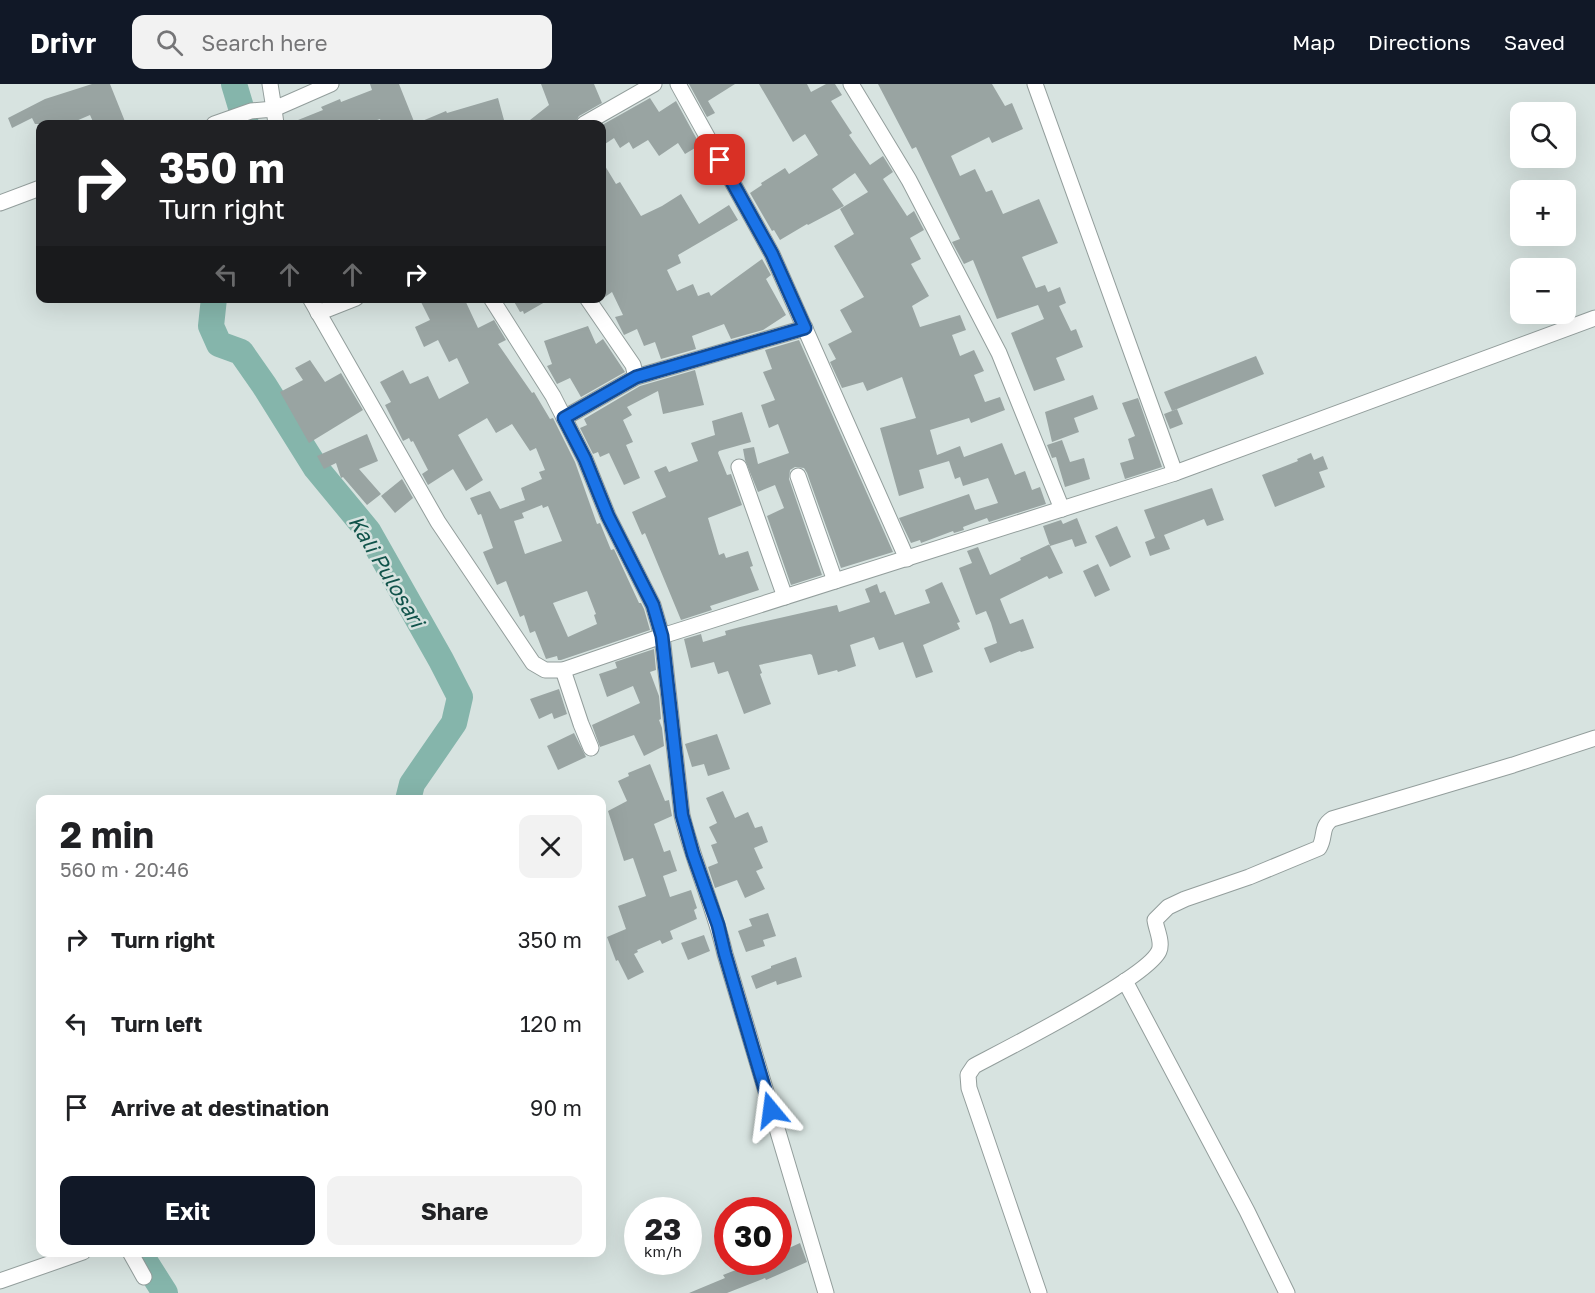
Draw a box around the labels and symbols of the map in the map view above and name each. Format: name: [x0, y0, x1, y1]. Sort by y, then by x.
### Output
pin: [694, 134, 745, 185]
water label: Kali Pulosari: [343, 510, 432, 634]
position arrow: [739, 1078, 803, 1142]
speed limit sign: 30: [714, 1197, 792, 1275]

